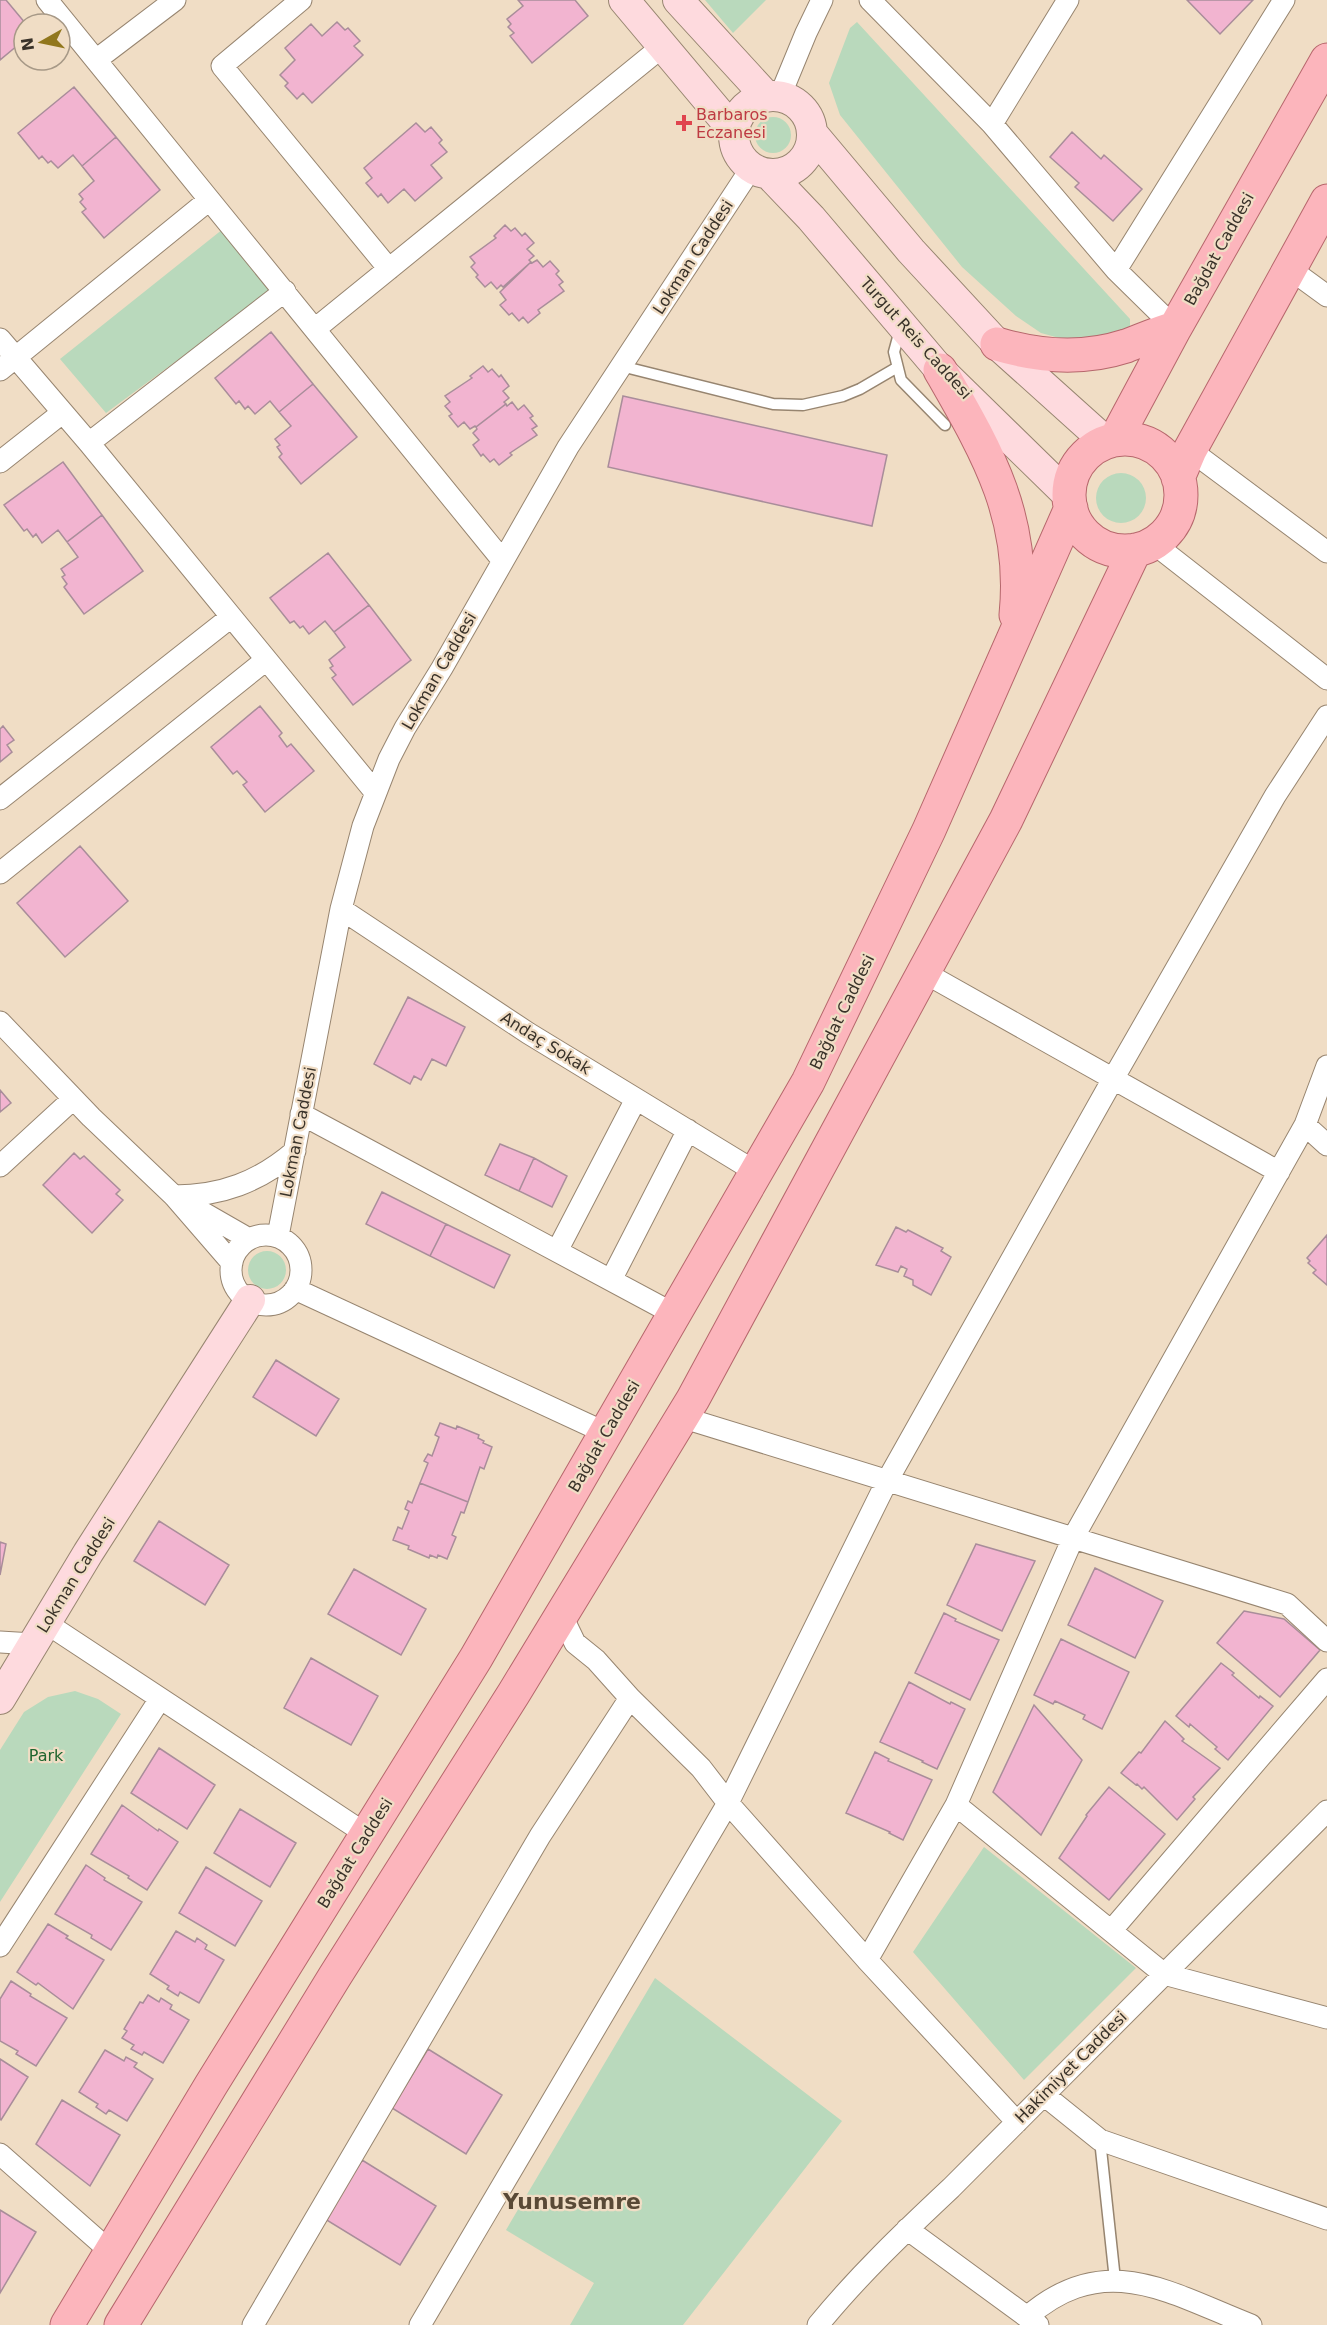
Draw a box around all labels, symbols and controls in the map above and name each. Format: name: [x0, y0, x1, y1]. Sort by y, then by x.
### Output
north arrow: [12, 12, 72, 72]
text: N: [17, 36, 38, 52]
place label: Barbaros Eczanesi: [696, 105, 768, 142]
marker: Barbaros Eczanesi: [677, 116, 691, 130]
street label: Bağdat Caddesi: [1180, 189, 1258, 309]
street label: Lokman Caddesi: [649, 196, 737, 318]
street label: Turgut Reis Caddesi: [856, 272, 976, 403]
street label: Lokman Caddesi: [398, 609, 480, 733]
street label: Bağdat Caddesi: [806, 951, 878, 1073]
street label: Andaç Sokak: [497, 1008, 595, 1079]
street label: Lokman Caddesi: [276, 1065, 320, 1199]
street label: Bağdat Caddesi: [564, 1377, 644, 1495]
street label: Lokman Caddesi: [33, 1514, 119, 1636]
park label: Park: [29, 1746, 64, 1765]
street label: Bağdat Caddesi: [314, 1794, 396, 1912]
street label: Hakimiyet Caddesi: [1011, 2007, 1131, 2127]
district label: Yunusemre: [502, 2189, 641, 2214]

